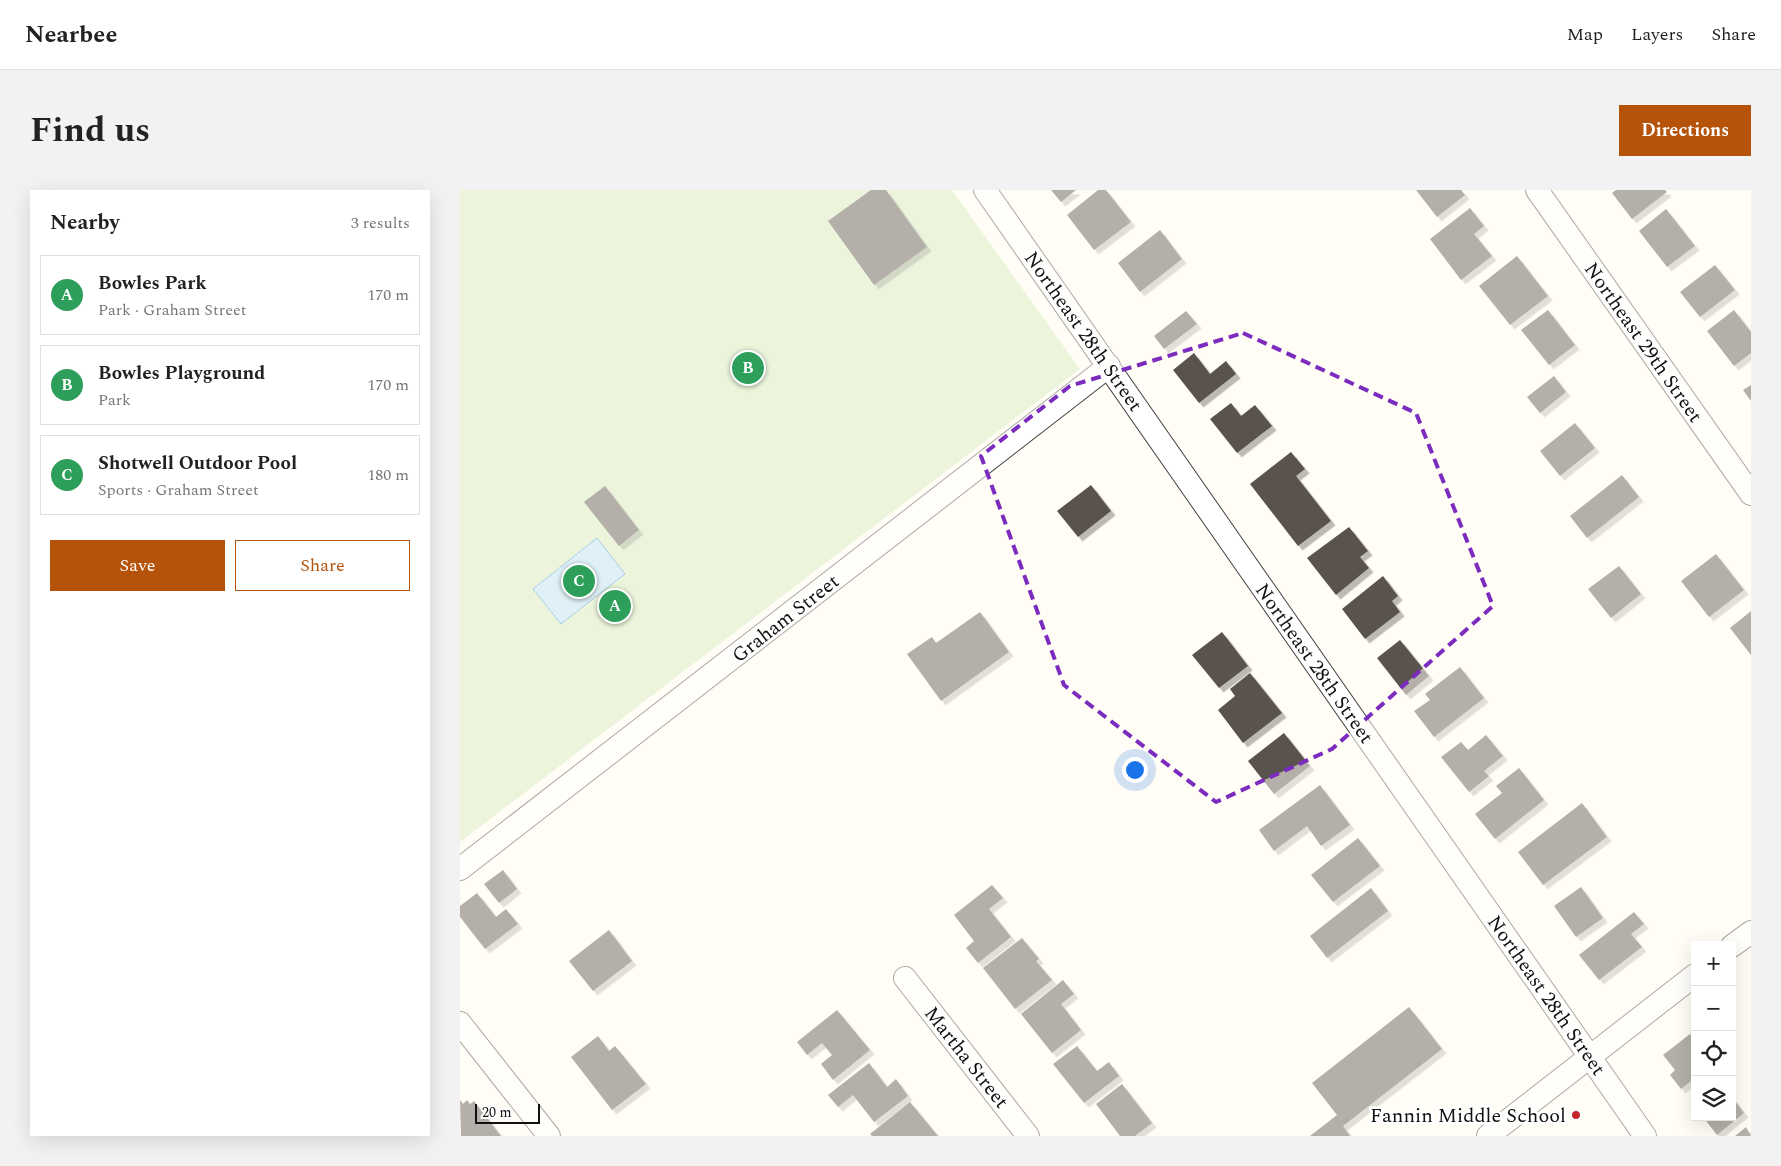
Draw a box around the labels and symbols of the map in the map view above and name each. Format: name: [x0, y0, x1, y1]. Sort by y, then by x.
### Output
street label: Northeast 28th Street: [1016, 245, 1150, 418]
street label: Northeast 29th Street: [1576, 256, 1710, 429]
pin: B: [732, 349, 764, 387]
pin: C: [563, 562, 595, 600]
street label: Graham Street: [725, 567, 846, 670]
street label: Northeast 28th Street: [1247, 577, 1381, 750]
pin: A: [599, 587, 631, 625]
your location: [1122, 757, 1148, 783]
street label: Northeast 28th Street: [1479, 909, 1613, 1082]
street label: Martha Street: [917, 1000, 1016, 1115]
scale bar: [475, 1101, 540, 1124]
place label: Fannin Middle School: [1370, 1101, 1566, 1131]
marker: Fannin Middle School: [1570, 1109, 1582, 1121]

